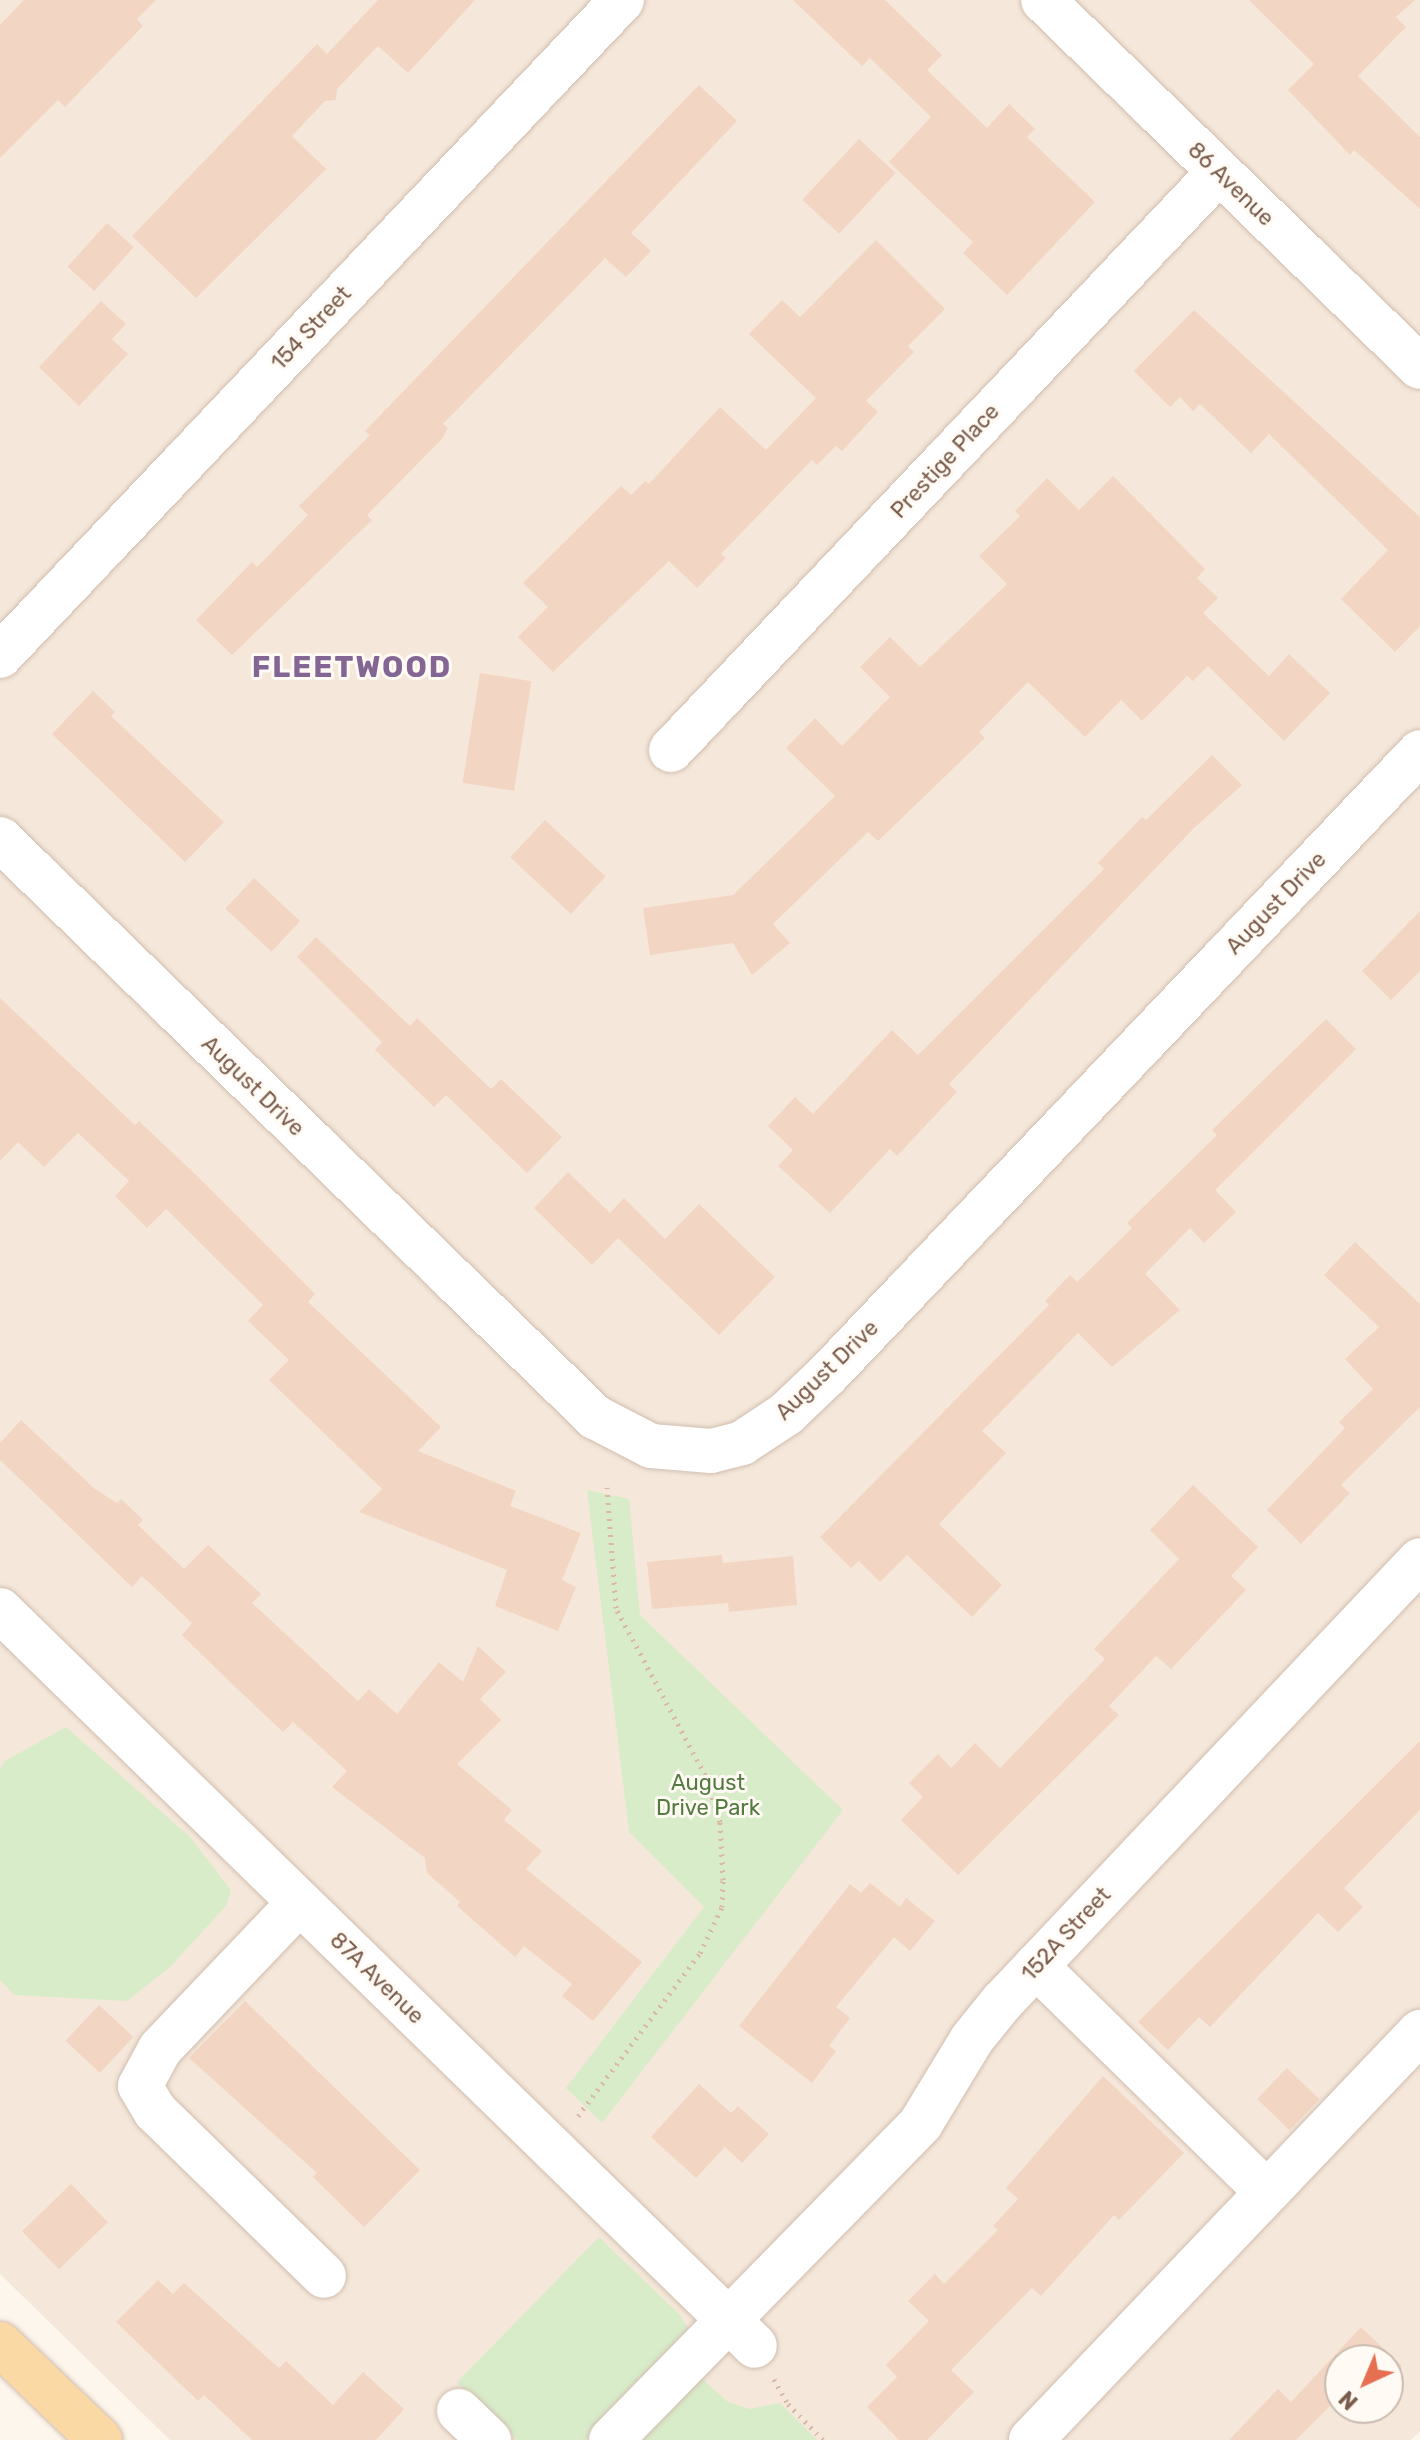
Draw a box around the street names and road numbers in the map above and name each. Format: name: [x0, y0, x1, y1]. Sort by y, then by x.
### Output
street label: 86 Avenue: [1182, 136, 1280, 232]
street label: 154 Street: [265, 281, 357, 375]
street label: Prestige Place: [885, 398, 1005, 524]
street label: August Drive: [1221, 846, 1331, 960]
street label: August Drive: [196, 1031, 310, 1141]
street label: August Drive: [770, 1315, 884, 1425]
street label: 152A Street: [1016, 1881, 1116, 1987]
street label: 87A Avenue: [324, 1926, 430, 2030]

